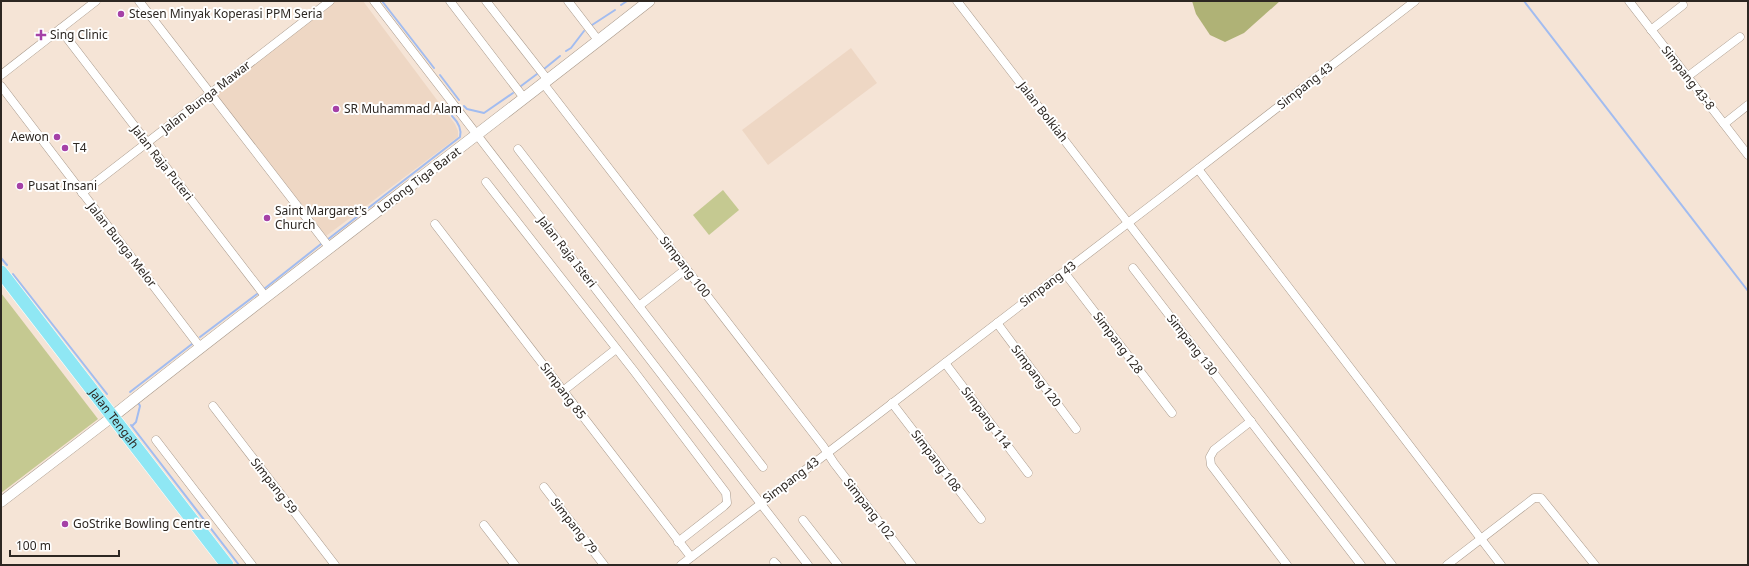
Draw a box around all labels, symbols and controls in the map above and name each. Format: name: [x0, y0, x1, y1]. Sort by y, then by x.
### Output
place label: Stesen Minyak Koperasi PPM Seria: [129, 5, 322, 22]
marker: Stesen Minyak Koperasi PPM Seria: [116, 9, 126, 19]
place label: Sing Clinic: [50, 26, 108, 43]
marker: Sing Clinic: [35, 29, 47, 41]
street label: Simpang 43-8: [1658, 42, 1719, 114]
street label: Jalan Bunga Mawar: [157, 56, 254, 137]
street label: Simpang 43: [1273, 58, 1336, 113]
street label: Jalan Bolkiah: [1014, 77, 1072, 145]
place label: SR Muhammad Alam: [344, 100, 462, 117]
marker: SR Muhammad Alam: [331, 104, 341, 114]
street label: Jalan Raja Puteri: [127, 121, 197, 204]
place label: Aewon: [11, 128, 49, 145]
marker: Aewon: [52, 132, 62, 142]
place label: T4: [73, 139, 87, 156]
street label: Lorong Tiga Barat: [373, 142, 465, 217]
marker: T4: [60, 143, 70, 153]
place label: Pusat Insani: [28, 177, 97, 194]
marker: Pusat Insani: [15, 181, 25, 191]
street label: Jalan Bunga Melor: [83, 198, 161, 291]
place label: Saint Margaret's Church: [275, 202, 367, 233]
street label: Jalan Raja Isteri: [533, 212, 601, 291]
marker: Saint Margaret's Church: [262, 213, 272, 223]
street label: Simpang 100: [656, 232, 715, 301]
street label: Simpang 43: [1016, 257, 1080, 310]
street label: Simpang 128: [1089, 308, 1147, 377]
street label: Simpang 130: [1163, 310, 1222, 379]
street label: Simpang 120: [1007, 341, 1065, 410]
street label: Simpang 85: [537, 359, 590, 423]
street label: Simpang 114: [957, 383, 1015, 452]
street label: Jalan Tengah: [85, 384, 143, 452]
street label: Simpang 108: [907, 426, 965, 495]
street label: Simpang 43: [759, 453, 823, 506]
street label: Simpang 59: [247, 454, 302, 517]
street label: Simpang 102: [840, 474, 899, 543]
street label: Simpang 79: [547, 494, 602, 557]
place label: GoStrike Bowling Centre: [73, 515, 210, 532]
marker: GoStrike Bowling Centre: [60, 519, 70, 529]
scale bar: [10, 532, 119, 558]
text: 100 m: [16, 537, 51, 554]

